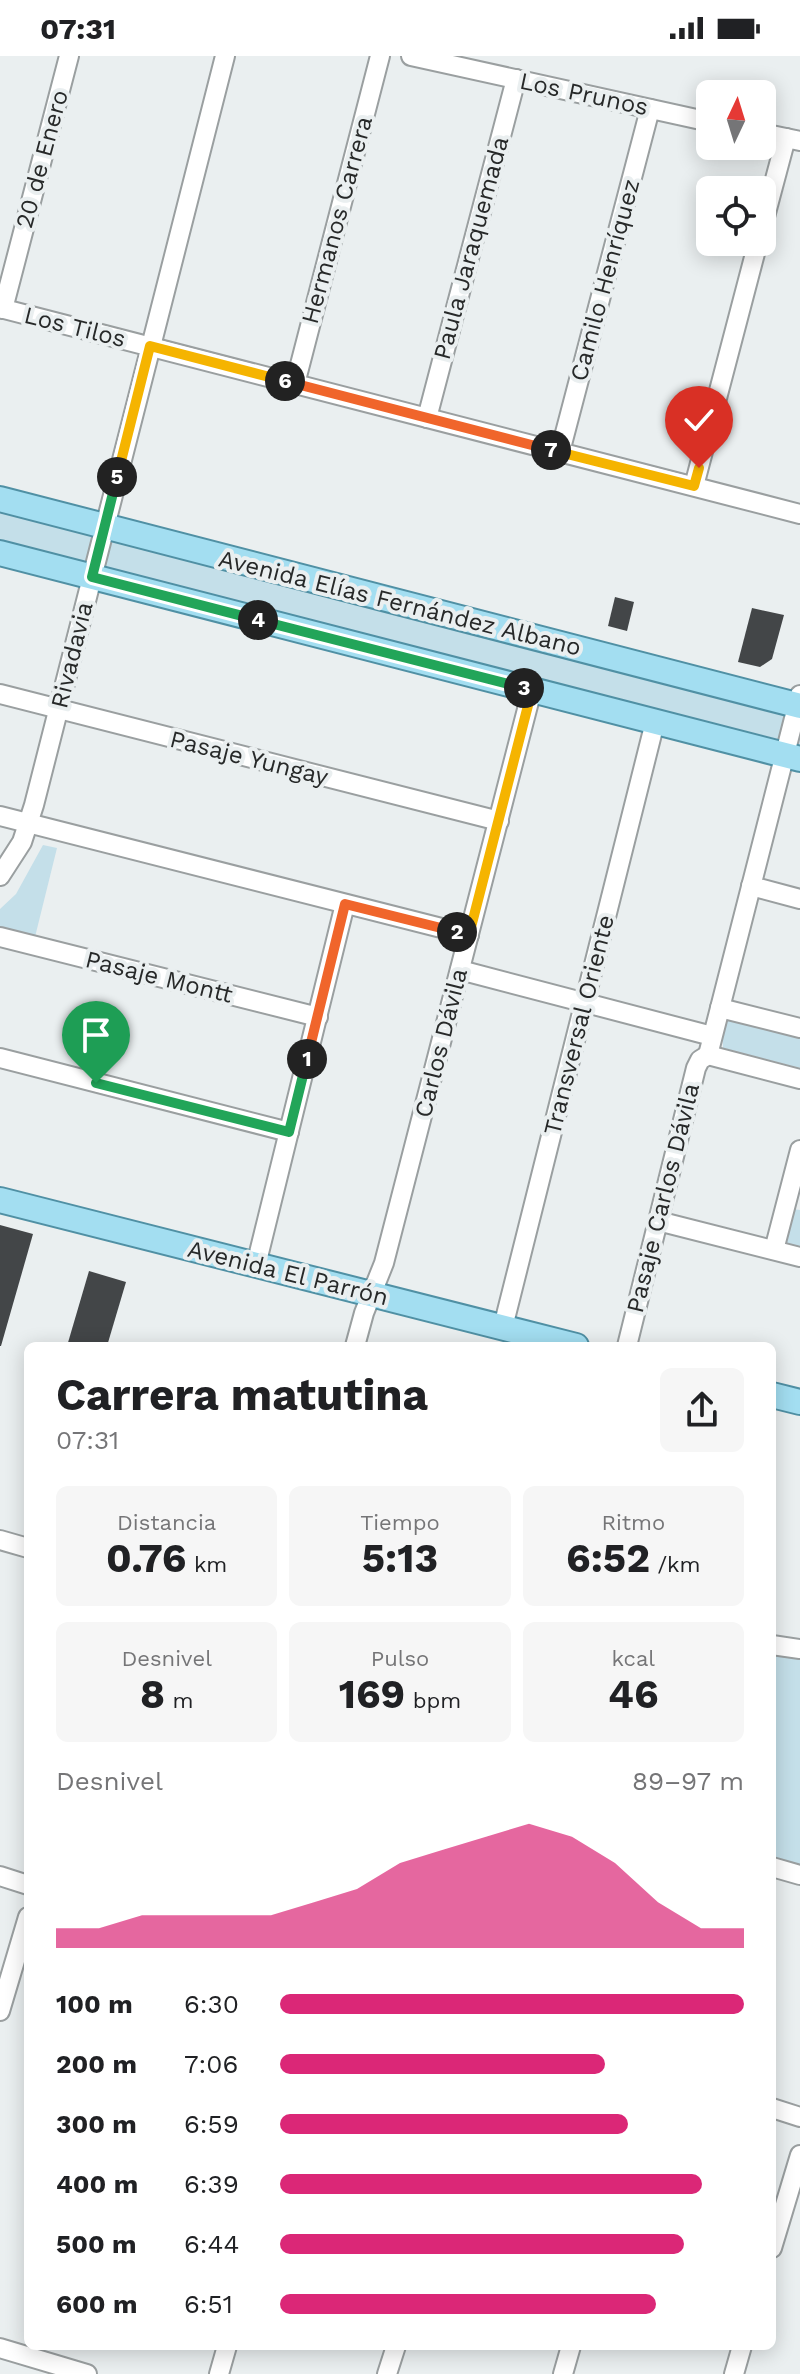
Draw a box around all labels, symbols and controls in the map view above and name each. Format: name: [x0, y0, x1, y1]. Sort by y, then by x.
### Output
text: 07:31: [40, 11, 116, 46]
street label: Los Prunos: [517, 67, 651, 121]
north arrow: [696, 80, 776, 160]
map controls: [696, 80, 776, 256]
street label: 20 de Enero: [10, 87, 74, 231]
street label: Hermanos Carrera: [296, 113, 378, 327]
street label: Paula Jaraquemada: [428, 133, 514, 363]
street label: Camilo Henríquez: [565, 176, 645, 384]
button: locate: [696, 176, 776, 256]
street label: Los Tilos: [21, 301, 129, 353]
pin: 6: [265, 361, 305, 401]
text: 6: [278, 368, 292, 393]
pin: [665, 386, 733, 468]
icon: check: [677, 398, 721, 442]
pin: 7: [531, 430, 571, 470]
text: 7: [544, 437, 558, 462]
pin: 5: [97, 457, 137, 497]
text: 5: [111, 464, 123, 489]
street label: Avenida Elías Fernández Albano: [216, 544, 584, 662]
street label: Rivadavia: [45, 599, 99, 711]
pin: 4: [238, 600, 278, 640]
text: 4: [251, 607, 265, 632]
pin: 3: [504, 668, 544, 708]
text: 3: [517, 675, 531, 700]
street label: Pasaje Yungay: [167, 725, 332, 791]
pin: 2: [437, 912, 477, 952]
street label: Transversal Oriente: [538, 912, 620, 1138]
text: 2: [450, 919, 464, 944]
street label: Pasaje Montt: [82, 945, 236, 1009]
street label: Carlos Dávila: [409, 966, 473, 1120]
pin: [62, 1001, 130, 1083]
icon: arrive: [74, 1013, 118, 1057]
pin: 1: [287, 1039, 327, 1079]
text: 1: [302, 1046, 312, 1071]
street label: Pasaje Carlos Dávila: [621, 1080, 705, 1316]
street label: Avenida El Parrón: [185, 1235, 391, 1311]
button: share: [660, 1368, 744, 1452]
text: Carrera matutina: [56, 1369, 428, 1421]
text: 07:31: [56, 1425, 119, 1455]
text: Distancia: [117, 1510, 216, 1535]
text: Tiempo: [360, 1510, 440, 1535]
text: Ritmo: [601, 1510, 665, 1535]
text: 0.76: [106, 1535, 186, 1582]
text: 5:13: [362, 1535, 438, 1582]
text: 6:52: [566, 1535, 650, 1582]
text: km: [186, 1552, 227, 1577]
text: /km: [650, 1552, 701, 1577]
text: Desnivel: [121, 1646, 212, 1671]
text: Pulso: [371, 1646, 429, 1671]
text: kcal: [612, 1646, 655, 1671]
text: 8: [140, 1671, 165, 1718]
text: 169: [339, 1671, 405, 1718]
text: 46: [608, 1671, 659, 1718]
text: m: [165, 1688, 193, 1713]
text: bpm: [405, 1688, 461, 1713]
text: Desnivel: [56, 1766, 163, 1796]
text: 89–97 m: [632, 1766, 744, 1796]
text: 100 m: [56, 1989, 133, 2019]
text: 6:30: [184, 1989, 239, 2019]
text: 200 m: [56, 2049, 137, 2079]
text: 7:06: [184, 2049, 238, 2079]
text: 300 m: [56, 2109, 137, 2139]
text: 6:59: [184, 2109, 239, 2139]
text: 400 m: [56, 2169, 138, 2199]
text: 6:39: [184, 2169, 239, 2199]
text: 500 m: [56, 2229, 137, 2259]
text: 6:44: [184, 2229, 239, 2259]
text: 600 m: [56, 2289, 137, 2319]
text: 6:51: [184, 2289, 233, 2319]

